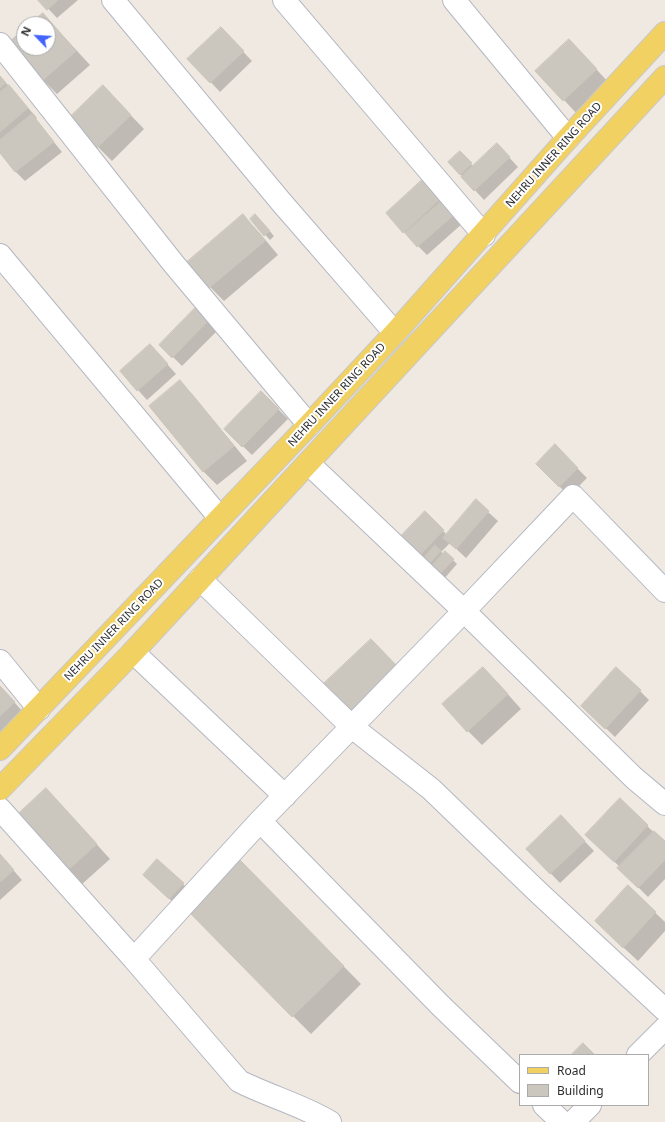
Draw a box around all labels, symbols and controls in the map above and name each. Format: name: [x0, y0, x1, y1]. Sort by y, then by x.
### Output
north arrow: [16, 16, 56, 56]
text: N: [17, 24, 34, 38]
street label: NEHRU INNER RING ROAD: [503, 100, 605, 210]
street label: NEHRU INNER RING ROAD: [286, 341, 388, 449]
street label: NEHRU INNER RING ROAD: [62, 576, 166, 684]
legend: [519, 1054, 649, 1106]
text: Road: [557, 1062, 586, 1079]
text: Building: [557, 1082, 604, 1099]

